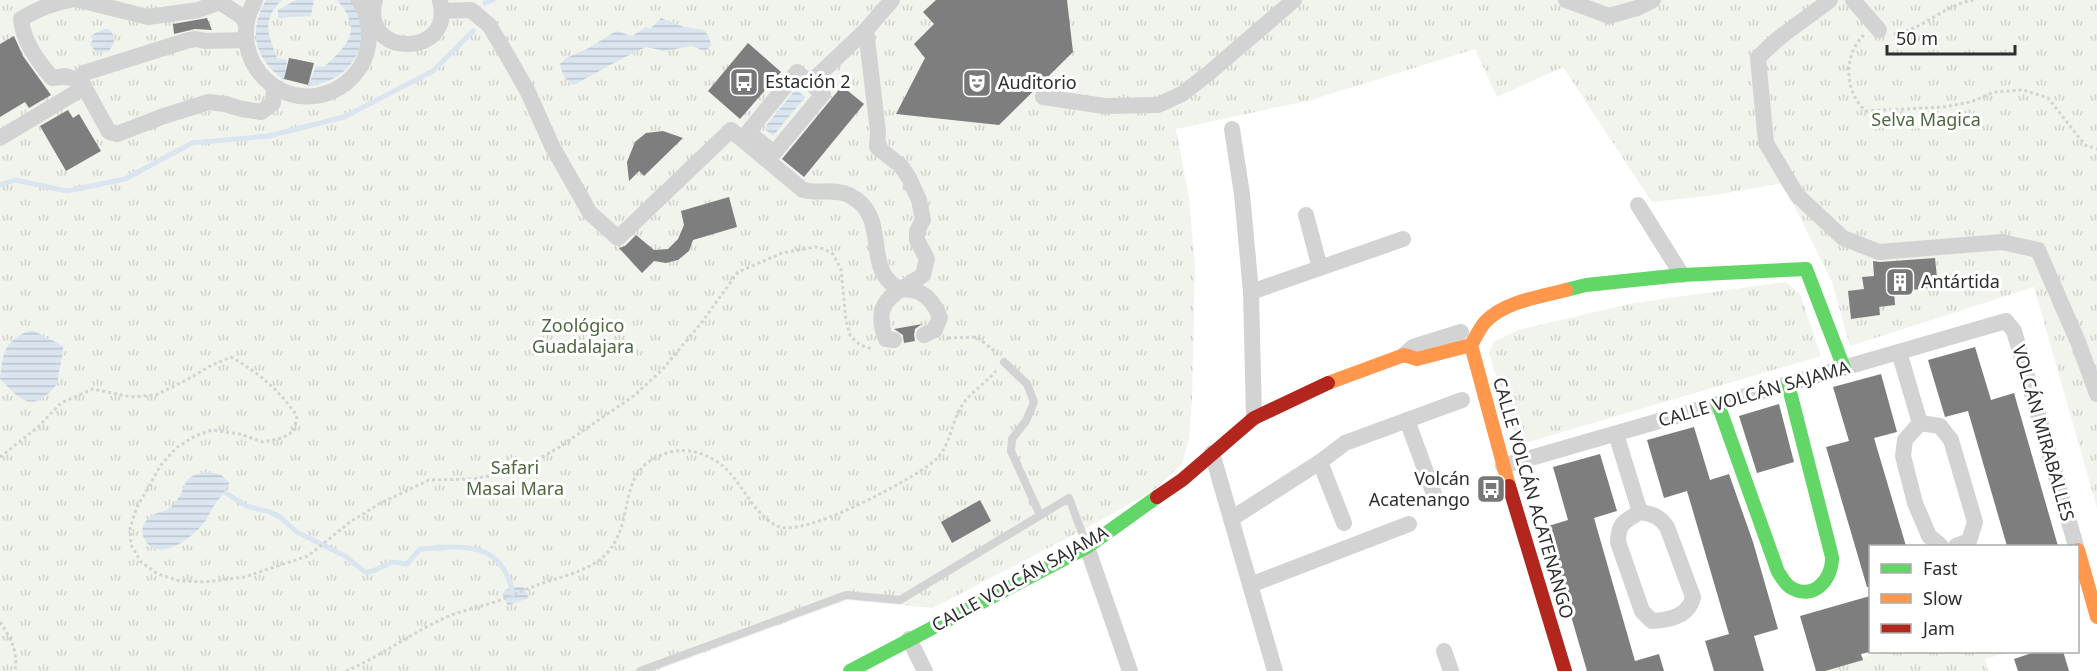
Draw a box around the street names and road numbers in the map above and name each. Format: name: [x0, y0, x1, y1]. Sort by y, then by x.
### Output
street label: VOLCÁN MIRABALLES: [2007, 342, 2081, 524]
street label: CALLE VOLCÁN SAJAMA: [1655, 354, 1853, 432]
street label: CALLE VOLCÁN ACATENANGO: [1488, 374, 1580, 621]
street label: CALLE VOLCÁN SAJAMA: [927, 519, 1112, 637]

